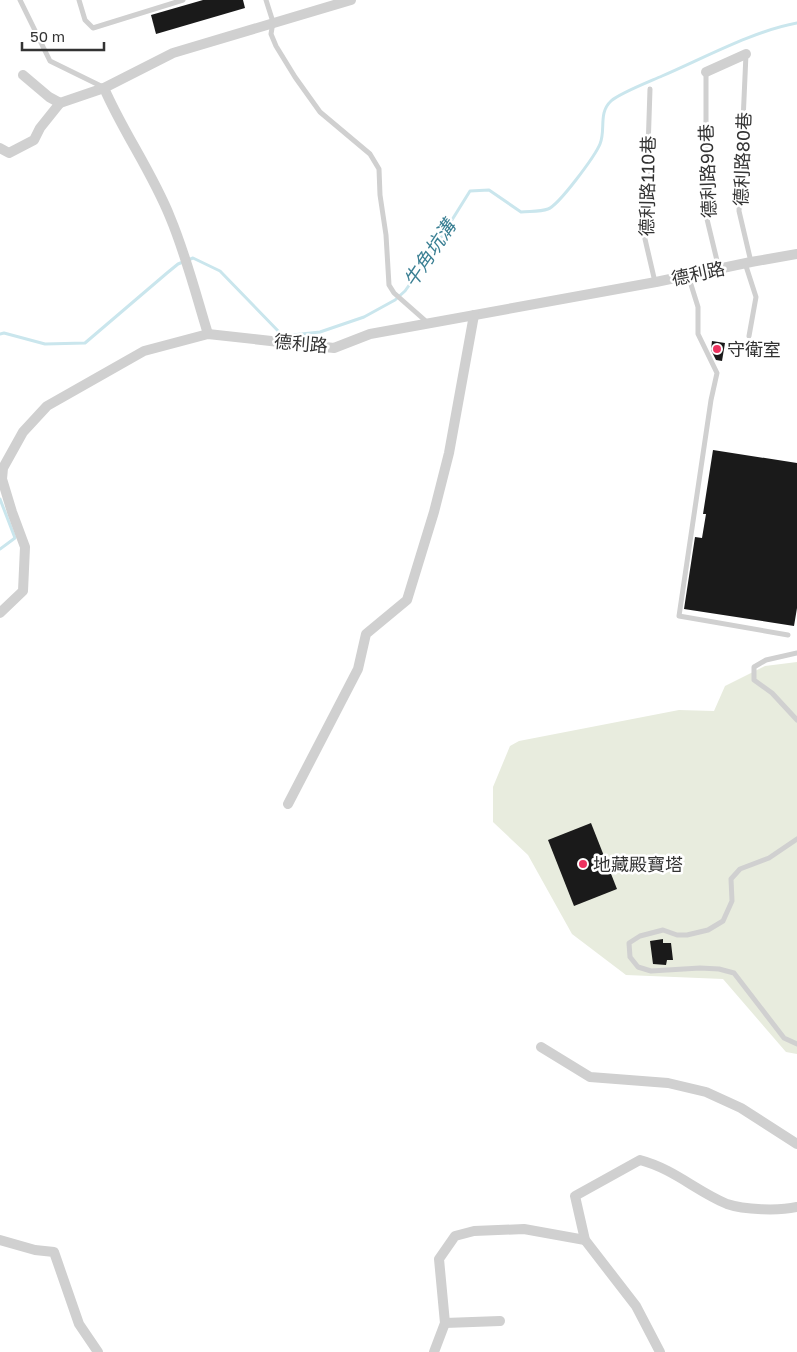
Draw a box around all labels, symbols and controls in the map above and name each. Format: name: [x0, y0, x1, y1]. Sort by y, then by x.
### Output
scale bar: [22, 20, 105, 52]
text: 50 m: [30, 27, 65, 45]
street label: 德利路80巷: [729, 112, 755, 206]
street label: 德利路90巷: [694, 124, 720, 218]
street label: 德利路110巷: [635, 136, 659, 236]
water label: 牛角坑溝: [398, 213, 461, 291]
street label: 德利路: [669, 257, 727, 289]
street label: 德利路: [273, 330, 329, 356]
place label: 守衛室: [727, 338, 781, 360]
marker: 守衛室: [711, 343, 723, 355]
place label: 地藏殿寶塔: [593, 853, 683, 875]
marker: 地藏殿寶塔: [577, 858, 589, 870]

